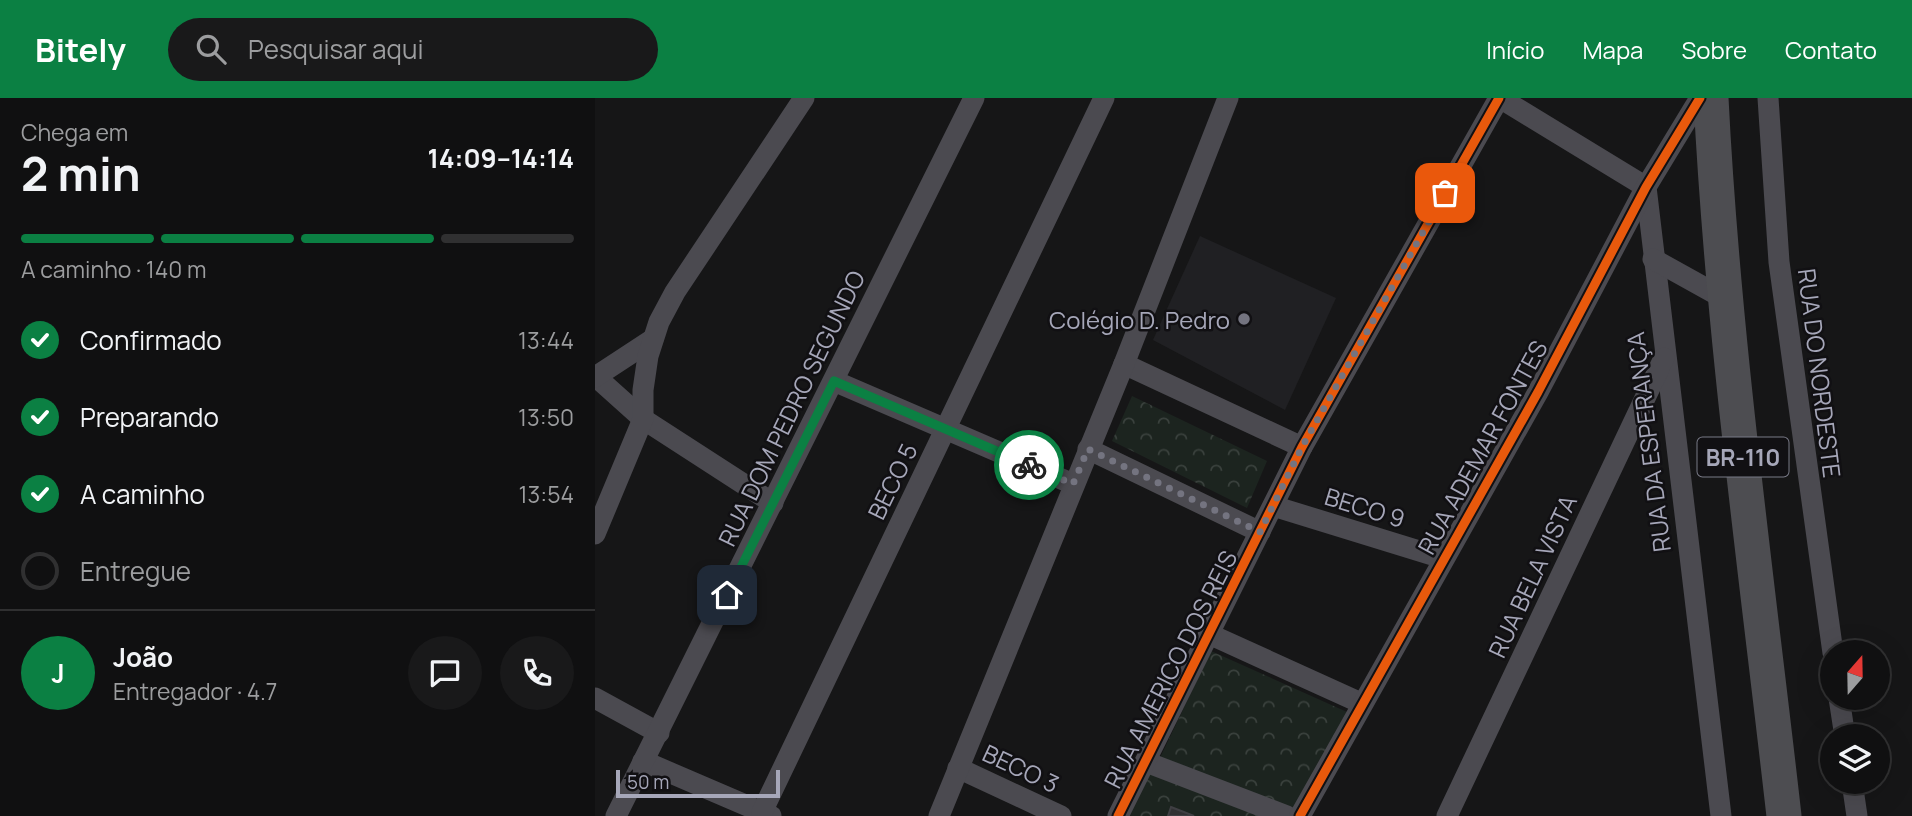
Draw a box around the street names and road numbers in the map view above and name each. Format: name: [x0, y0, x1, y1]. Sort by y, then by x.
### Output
street label: RUA DOM PEDRO SEGUNDO: [710, 265, 872, 551]
street label: RUA DO NORDESTE: [1791, 267, 1849, 479]
street label: RUA DA ESPERANÇA: [1618, 330, 1678, 554]
street label: RUA ADEMAR FONTES: [1409, 334, 1555, 560]
street label: BECO 5: [859, 437, 925, 525]
road number: BR-110: [1697, 438, 1789, 476]
street label: BECO 9: [1321, 479, 1409, 535]
street label: RUA BELA VISTA: [1480, 489, 1584, 663]
street label: RUA AMERICO DOS REIS: [1096, 544, 1244, 794]
street label: BECO 3: [978, 736, 1064, 800]

